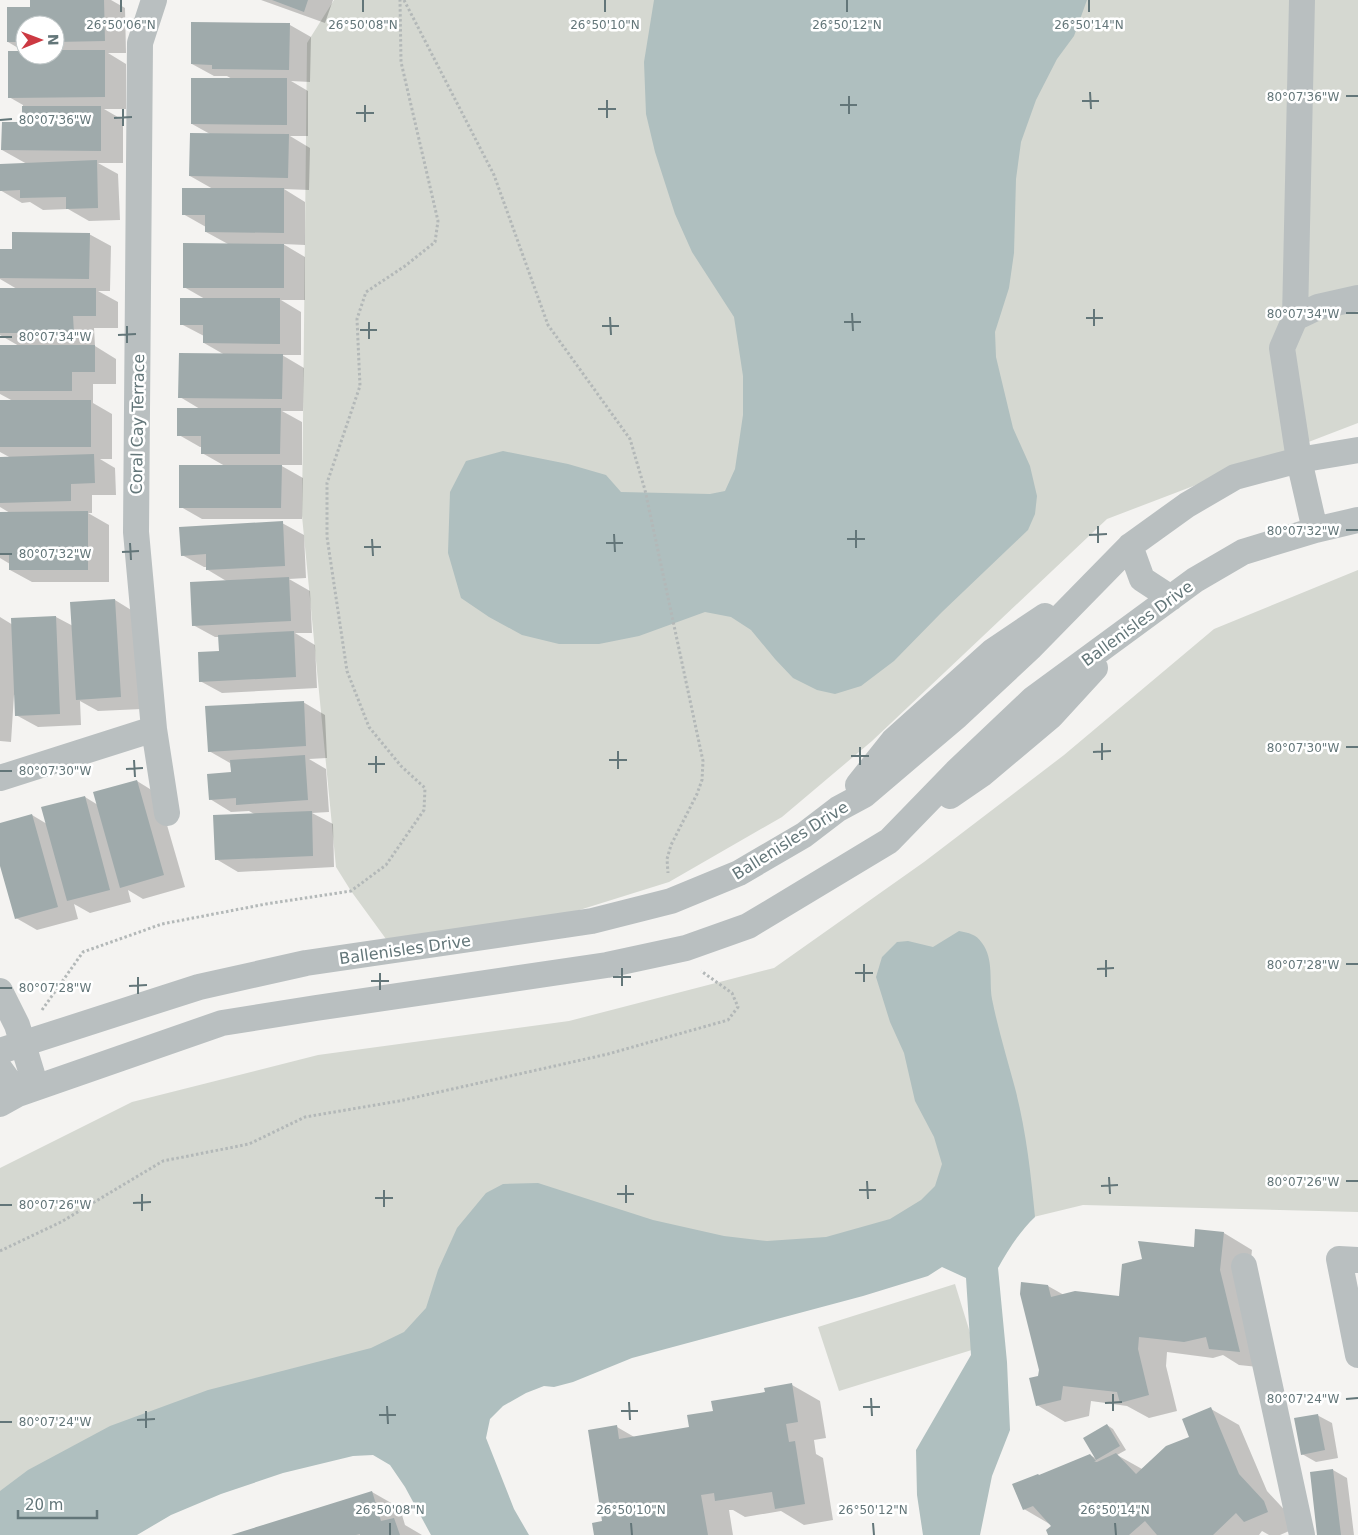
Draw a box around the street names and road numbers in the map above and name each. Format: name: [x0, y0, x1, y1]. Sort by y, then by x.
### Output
street label: Coral Cay Terrace: [127, 354, 148, 494]
street label: Ballenisles Drive: [1078, 577, 1197, 670]
street label: Ballenisles Drive: [729, 797, 852, 884]
street label: Ballenisles Drive: [338, 931, 472, 968]

